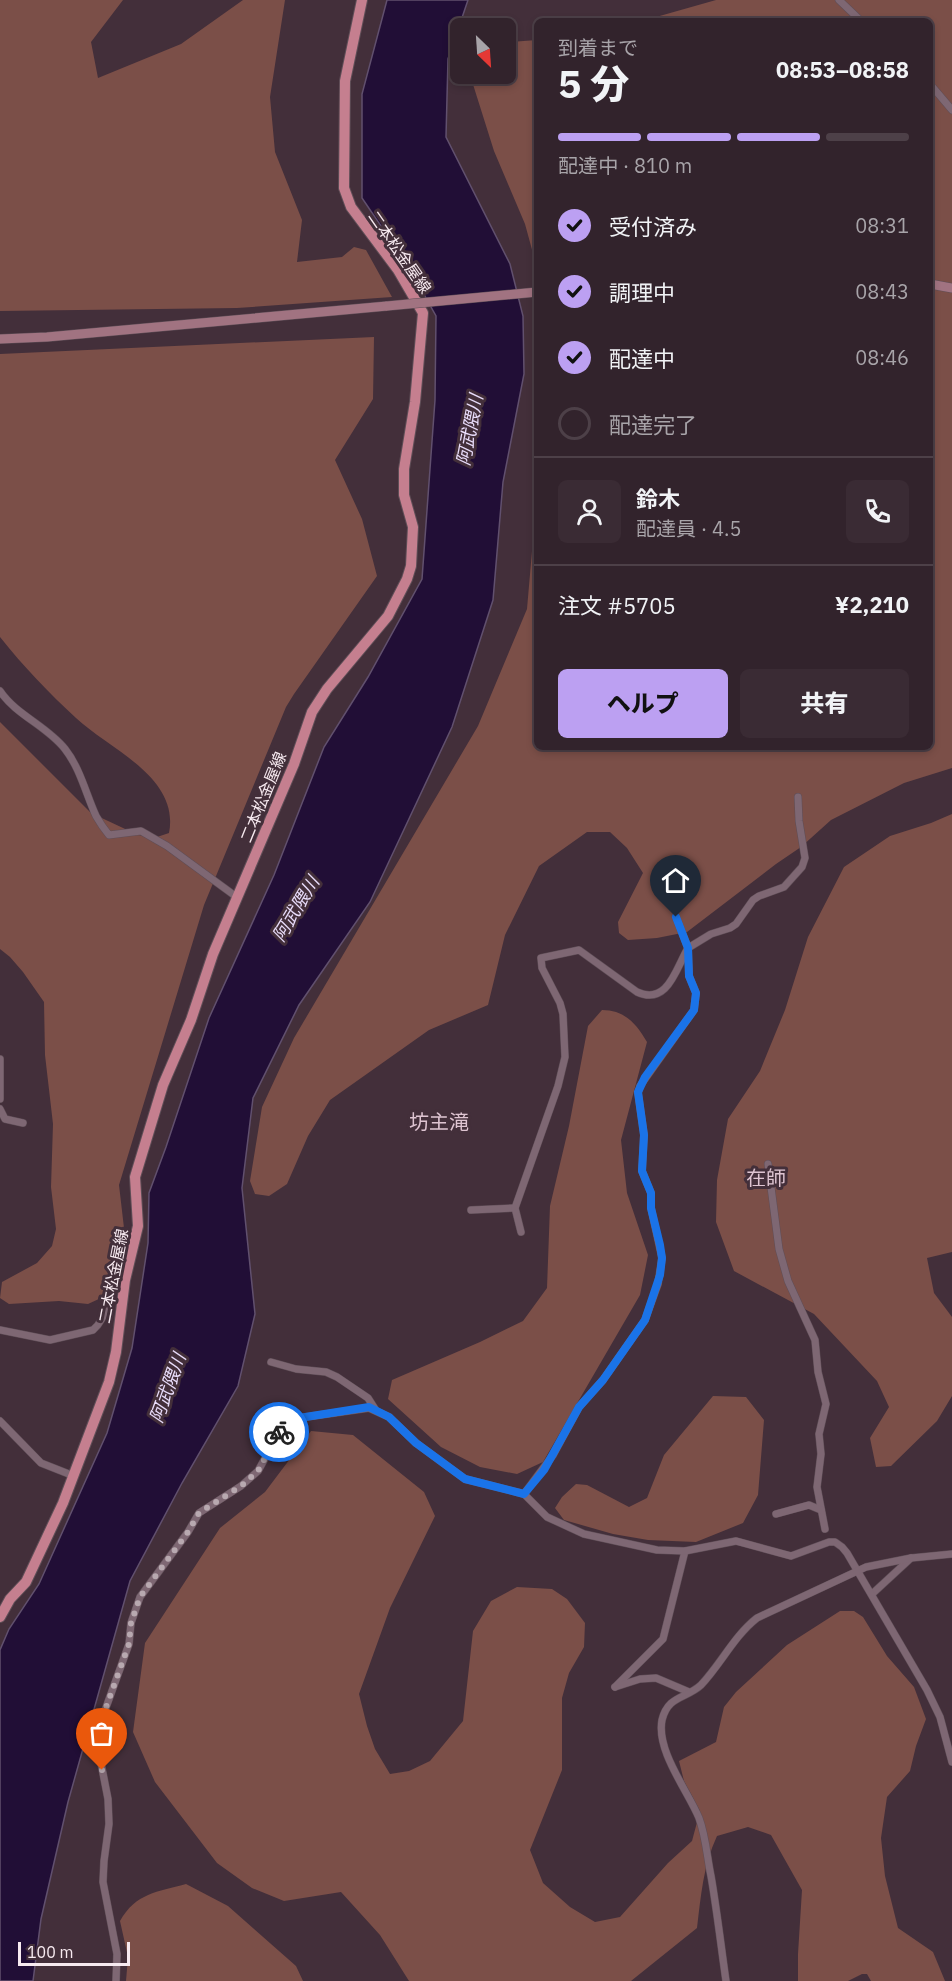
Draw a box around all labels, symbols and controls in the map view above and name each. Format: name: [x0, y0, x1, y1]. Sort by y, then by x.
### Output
north arrow: [450, 18, 516, 84]
map controls: [450, 18, 516, 84]
text: 到着まで: [558, 34, 638, 61]
text: 08:53–08:58: [776, 55, 909, 84]
text: 5 分: [558, 58, 630, 109]
text: 配達中 · 810 m: [558, 152, 692, 179]
street label: 二本松金屋線: [364, 207, 436, 297]
icon: check: [558, 209, 591, 242]
text: 受付済み: [609, 212, 697, 241]
text: 08:31: [855, 212, 909, 239]
icon: check: [558, 275, 591, 308]
text: 調理中: [609, 278, 675, 307]
text: 08:43: [855, 278, 909, 305]
icon: check: [558, 341, 591, 374]
text: 配達中: [609, 344, 675, 373]
text: 08:46: [855, 344, 909, 371]
water label: 阿武隈川: [451, 390, 488, 467]
text: 配達完了: [609, 410, 697, 439]
button: person: [558, 480, 621, 543]
button: phone: [846, 480, 909, 543]
text: 鈴木: [636, 484, 680, 513]
text: 配達員 · 4.5: [636, 515, 741, 542]
text: ¥2,210: [835, 590, 909, 619]
text: 注文 #5705: [558, 591, 676, 620]
button: ヘルプ: [558, 669, 728, 738]
button: 共有: [740, 669, 909, 738]
street label: 二本松金屋線: [236, 749, 290, 845]
pin: [650, 855, 701, 917]
icon: home: [659, 864, 692, 897]
water label: 阿武隈川: [267, 870, 325, 946]
district label: 坊主滝: [409, 1108, 469, 1135]
district label: 在師: [746, 1164, 786, 1191]
street label: 二本松金屋線: [94, 1227, 132, 1325]
water label: 阿武隈川: [144, 1348, 191, 1426]
courier: [249, 1402, 309, 1462]
icon: bike: [263, 1416, 296, 1449]
pin: [76, 1708, 127, 1770]
icon: bag: [85, 1717, 118, 1750]
scale bar: [18, 1939, 130, 1966]
text: 100 m: [27, 1942, 74, 1962]

